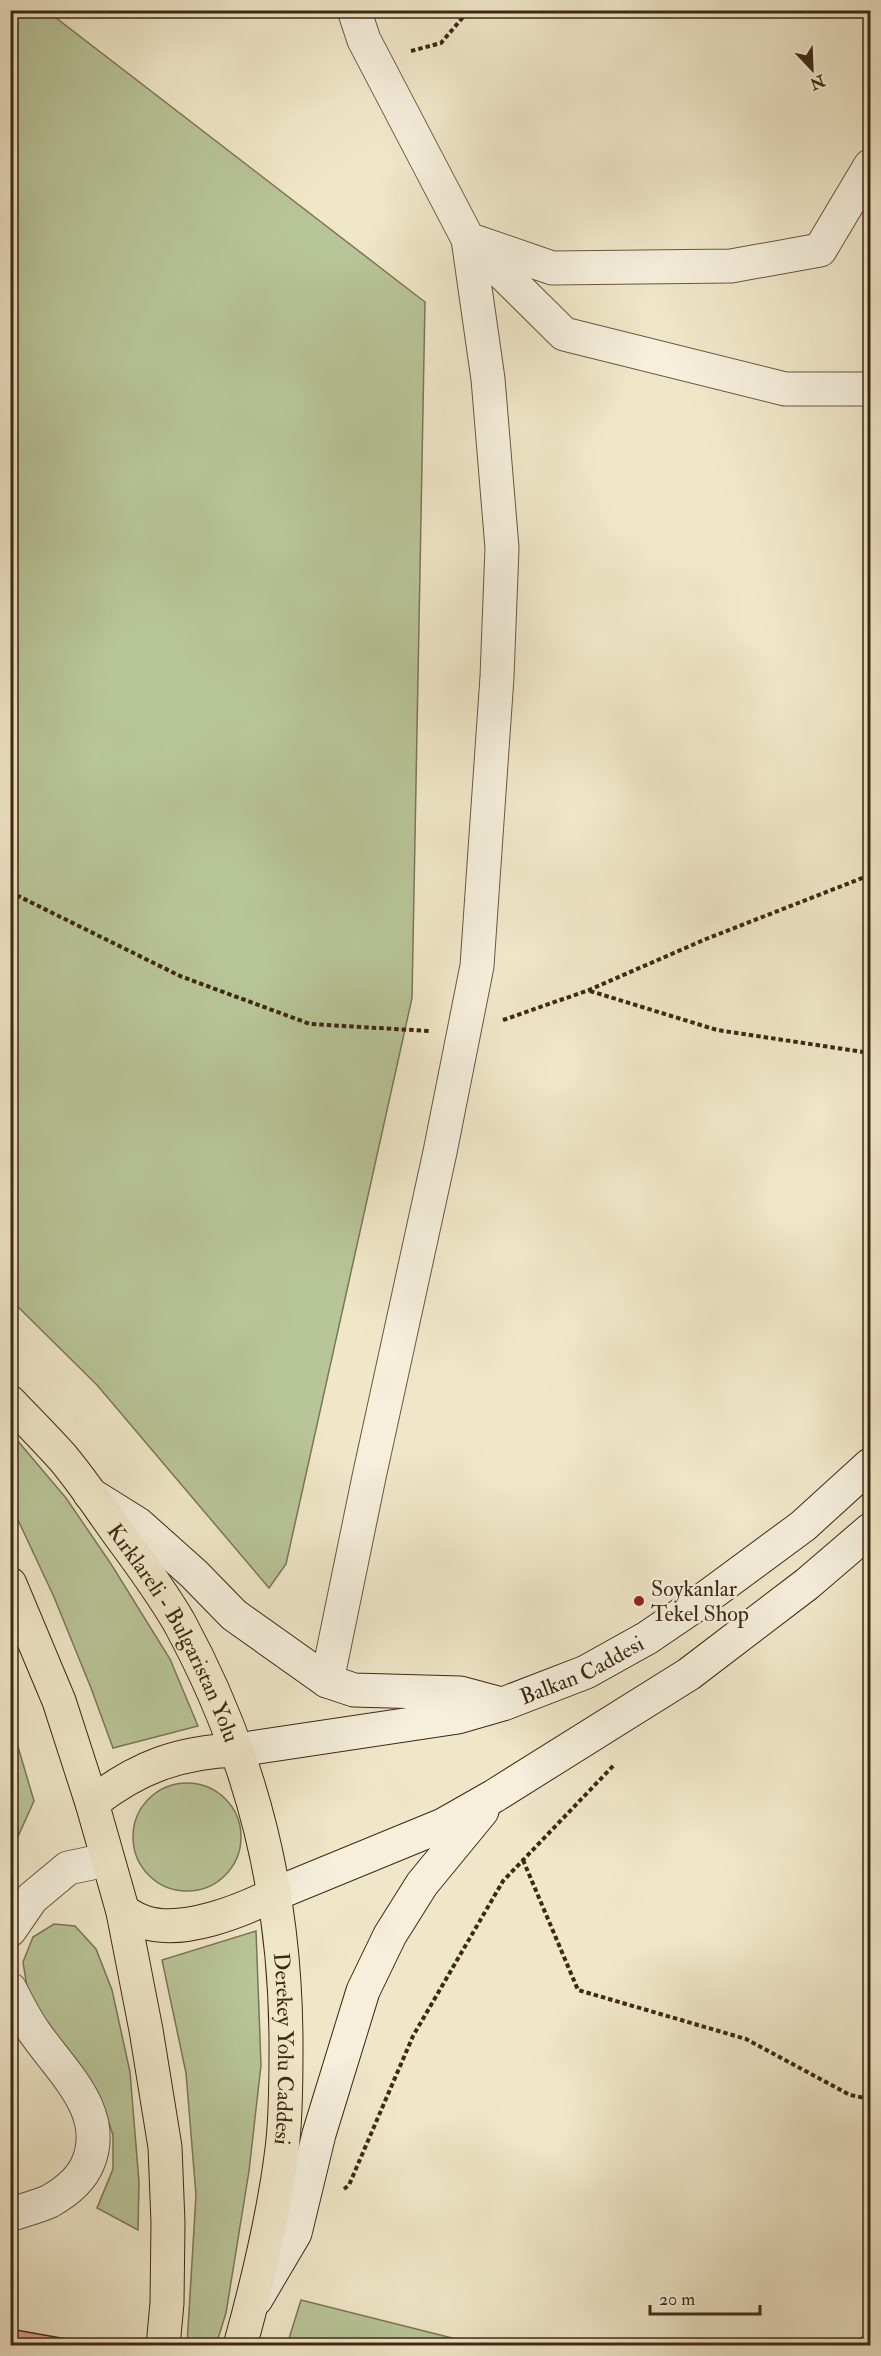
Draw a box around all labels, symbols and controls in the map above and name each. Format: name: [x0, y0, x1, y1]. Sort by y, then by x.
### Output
north arrow: [782, 39, 842, 99]
text: N: [806, 69, 829, 94]
street label: Kırklareli - Bulgaristan Yolu: [101, 1518, 245, 1746]
place label: Soykanlar Tekel Shop: [651, 1575, 749, 1629]
marker: Soykanlar Tekel Shop: [632, 1594, 646, 1608]
street label: Balkan Caddesi: [516, 1630, 649, 1711]
street label: Derekey Yolu Caddesi: [267, 1952, 299, 2147]
scale bar: [650, 2278, 760, 2316]
text: 20 m: [659, 2288, 695, 2311]

